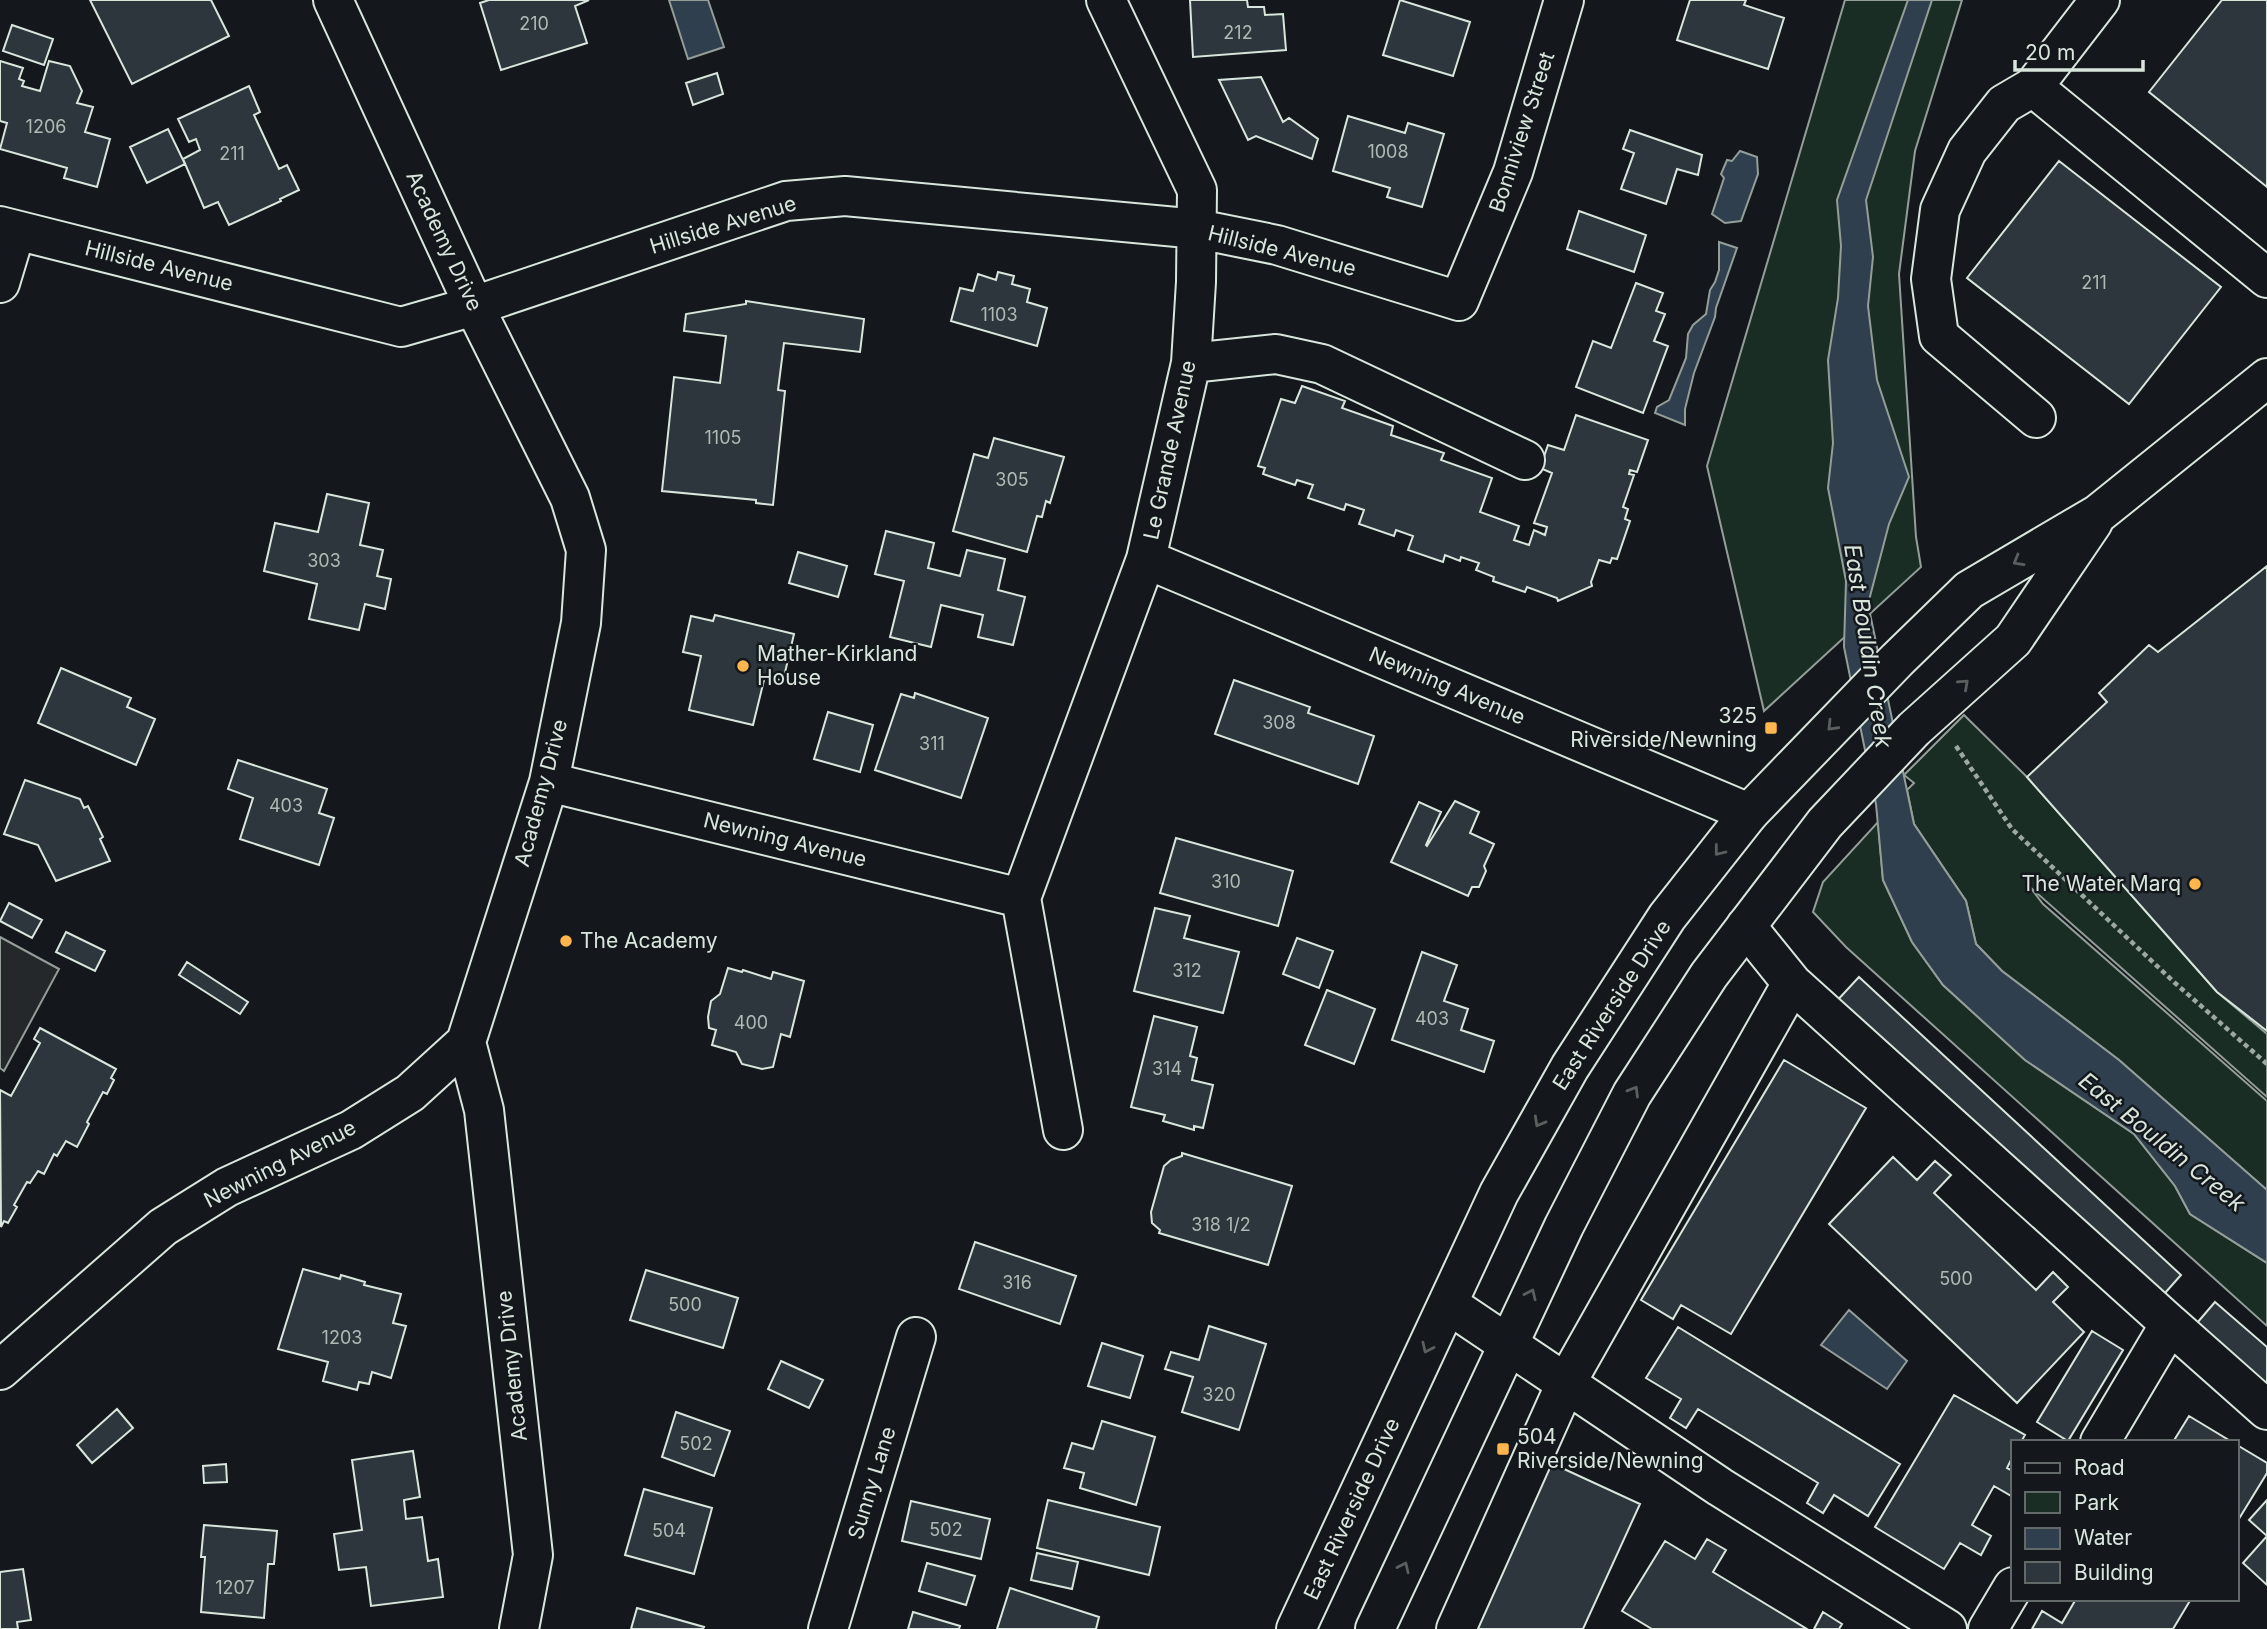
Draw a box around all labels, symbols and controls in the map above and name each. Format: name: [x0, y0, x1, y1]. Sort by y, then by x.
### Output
house number: 210: [519, 13, 549, 34]
house number: 212: [1223, 22, 1253, 43]
scale bar: [2015, 28, 2143, 72]
text: 20 m: [2025, 40, 2075, 65]
street label: Bonniview Street: [1484, 48, 1559, 215]
house number: 1206: [26, 116, 66, 137]
house number: 1008: [1367, 141, 1409, 162]
house number: 211: [219, 143, 245, 164]
street label: Academy Drive: [401, 167, 488, 315]
street label: Hillside Avenue: [647, 190, 799, 259]
street label: Hillside Avenue: [1205, 220, 1359, 281]
street label: Hillside Avenue: [82, 235, 236, 296]
house number: 211: [2081, 272, 2107, 293]
house number: 1103: [980, 304, 1018, 325]
street label: Le Grande Avenue: [1138, 358, 1201, 542]
house number: 1105: [705, 427, 741, 448]
house number: 305: [995, 469, 1029, 490]
water label: East Bouldin Creek: [1838, 542, 1898, 750]
house number: 303: [307, 550, 341, 571]
one-way arrow: [2013, 553, 2026, 566]
place label: Mather-Kirkland House: [757, 641, 917, 690]
street label: Newning Avenue: [1365, 641, 1529, 730]
marker: Mather-Kirkland House: [735, 658, 751, 674]
one-way arrow: [1956, 679, 1969, 692]
place label: 325 Riverside/Newning: [1570, 703, 1757, 752]
house number: 308: [1262, 712, 1296, 733]
street label: Academy Drive: [509, 716, 572, 869]
one-way arrow: [1828, 718, 1841, 731]
marker: 325 Riverside/Newning: [1763, 720, 1779, 736]
house number: 311: [919, 733, 945, 754]
house number: 403: [269, 795, 303, 816]
street label: Newning Avenue: [701, 807, 869, 872]
one-way arrow: [1715, 843, 1727, 856]
house number: 310: [1211, 871, 1241, 892]
place label: The Water Marq: [2022, 871, 2181, 896]
marker: The Water Marq: [2187, 876, 2203, 892]
street label: East Riverside Drive: [1547, 915, 1676, 1094]
place label: The Academy: [580, 928, 718, 953]
marker: The Academy: [558, 933, 574, 949]
house number: 312: [1172, 960, 1202, 981]
house number: 403: [1415, 1008, 1449, 1029]
house number: 400: [734, 1012, 768, 1033]
house number: 314: [1152, 1058, 1182, 1079]
water label: East Bouldin Creek: [2073, 1066, 2251, 1218]
one-way arrow: [1626, 1086, 1639, 1099]
street label: Newning Avenue: [200, 1114, 360, 1213]
one-way arrow: [1534, 1115, 1547, 1127]
house number: 318 1/2: [1191, 1214, 1251, 1235]
house number: 500: [1939, 1268, 1973, 1289]
house number: 316: [1002, 1272, 1032, 1293]
street label: Academy Drive: [491, 1289, 532, 1443]
one-way arrow: [1523, 1289, 1537, 1301]
house number: 500: [668, 1294, 702, 1315]
house number: 1203: [322, 1327, 362, 1348]
one-way arrow: [1421, 1341, 1435, 1353]
house number: 320: [1202, 1384, 1236, 1405]
street label: East Riverside Drive: [1298, 1414, 1405, 1604]
street label: Sunny Lane: [843, 1424, 900, 1542]
place label: 504 Riverside/Newning: [1517, 1424, 1704, 1473]
house number: 502: [679, 1433, 713, 1454]
legend: [2011, 1440, 2239, 1601]
marker: 504 Riverside/Newning: [1495, 1441, 1511, 1457]
text: Road: [2074, 1455, 2125, 1480]
text: Park: [2074, 1490, 2119, 1515]
house number: 502: [929, 1519, 963, 1540]
house number: 504: [652, 1520, 686, 1541]
text: Water: [2074, 1525, 2132, 1550]
text: Building: [2074, 1560, 2154, 1585]
one-way arrow: [1396, 1562, 1410, 1574]
house number: 1207: [215, 1577, 255, 1598]

